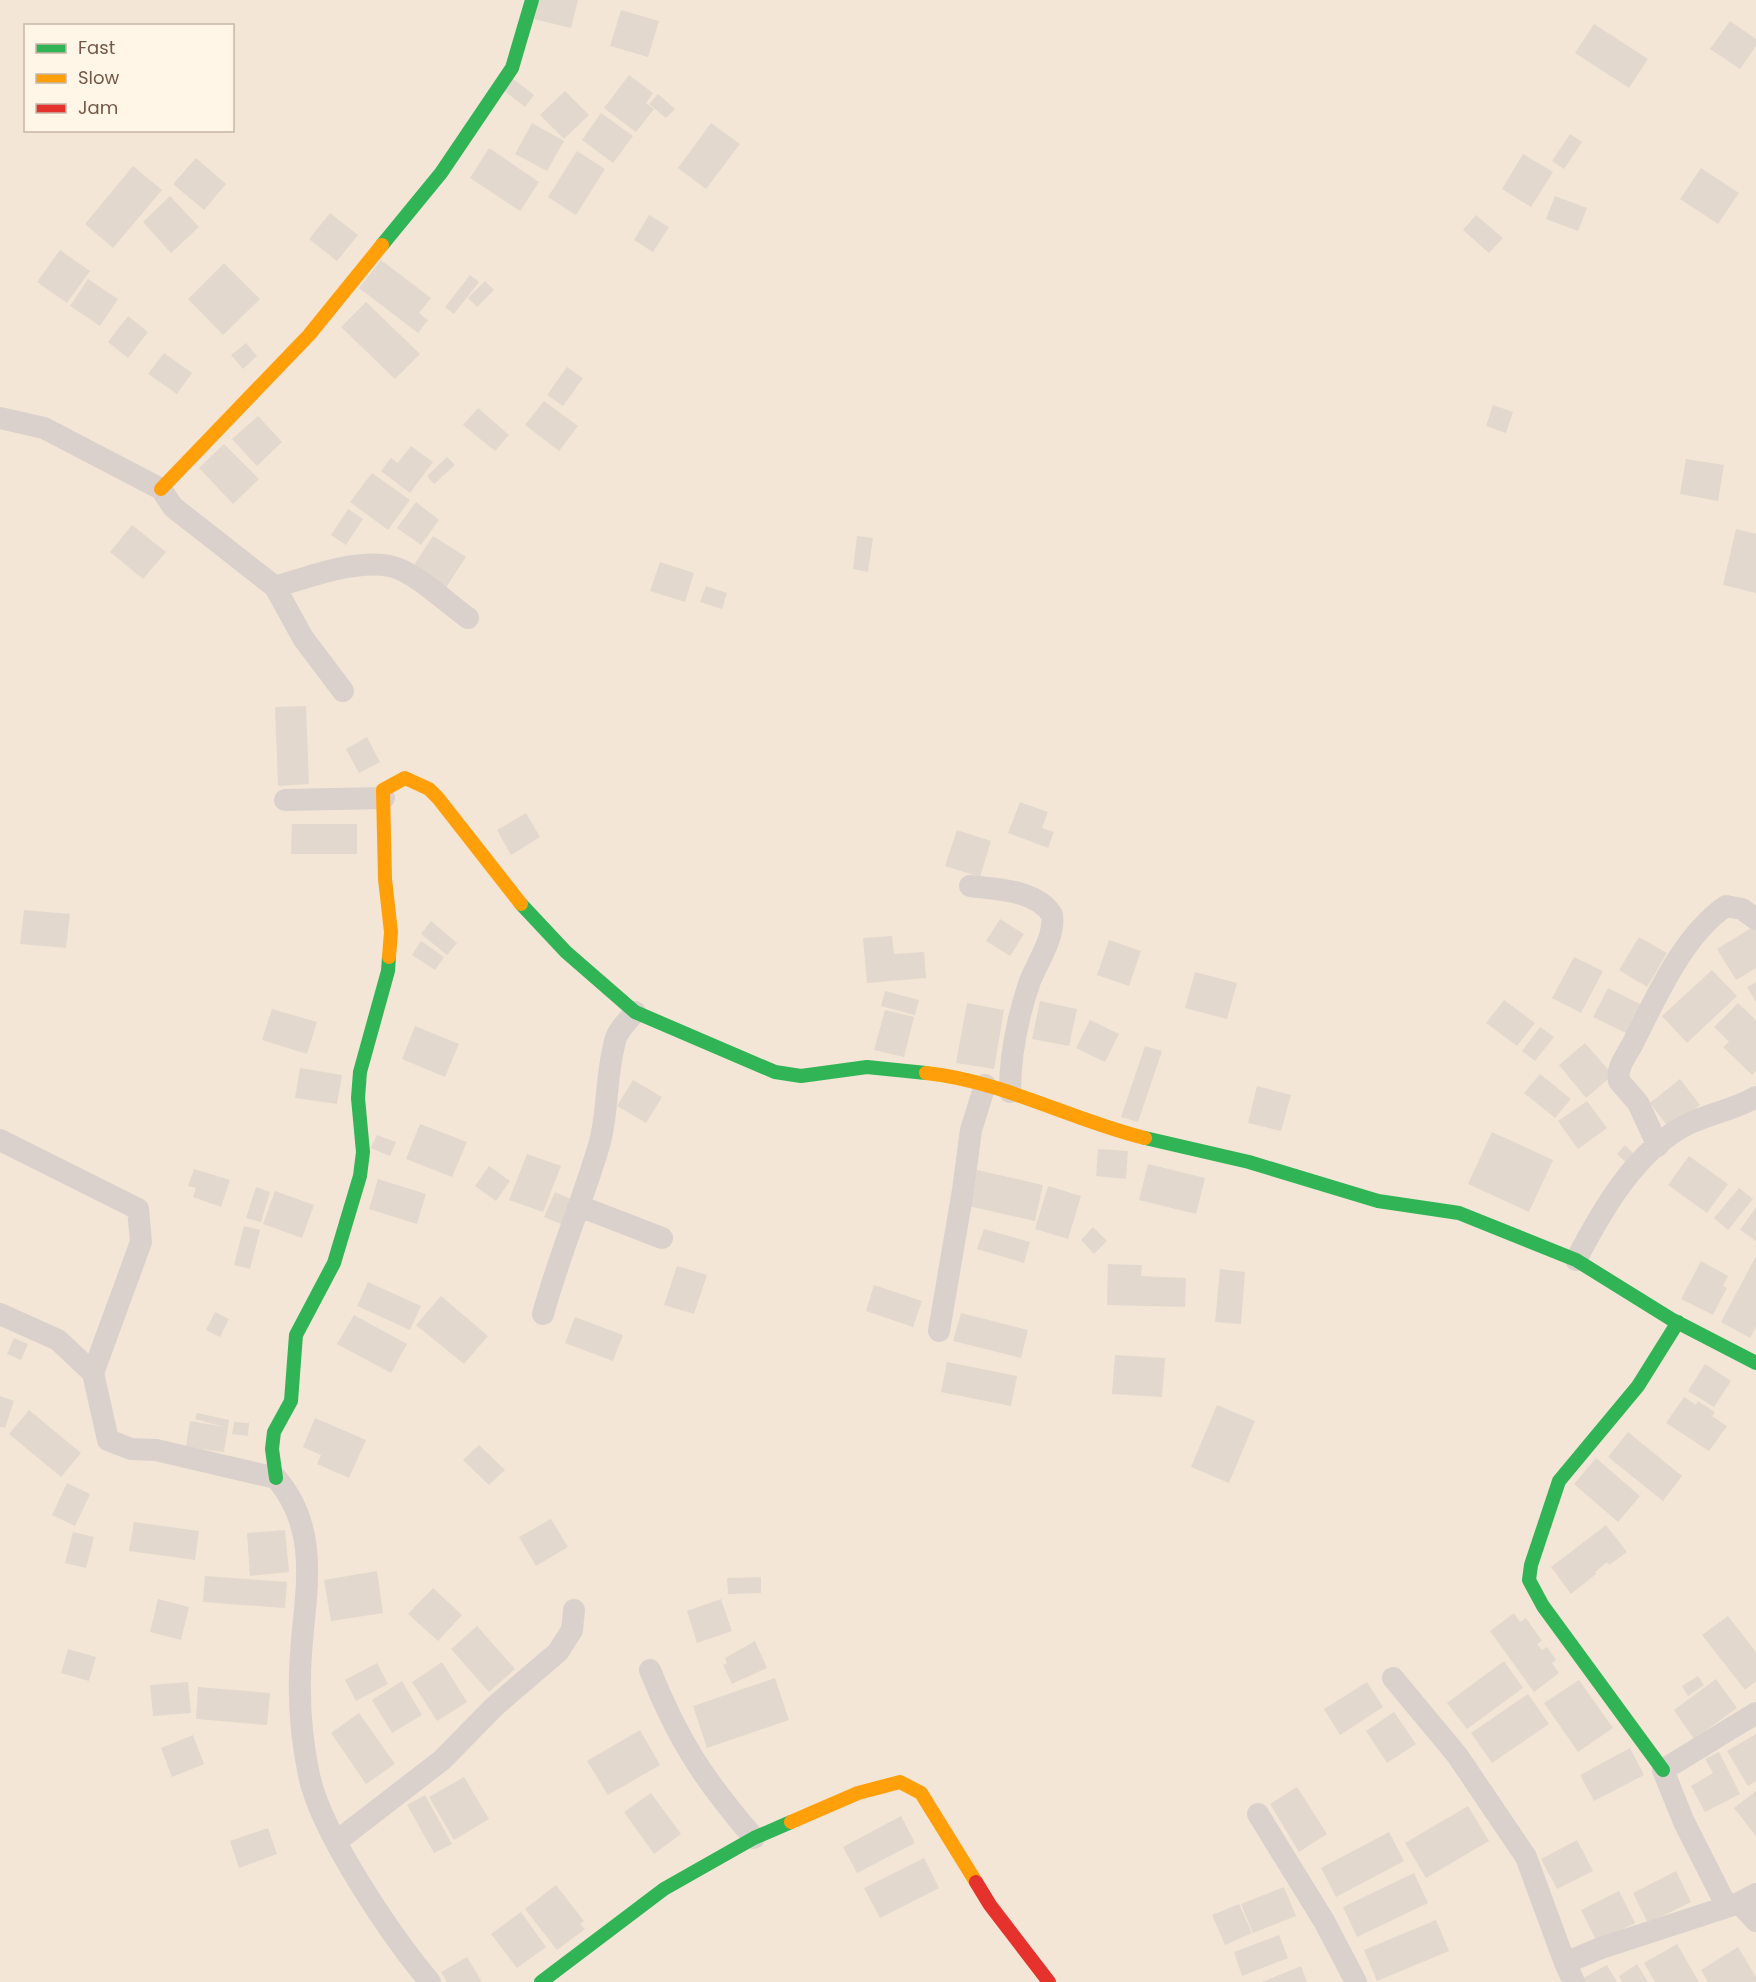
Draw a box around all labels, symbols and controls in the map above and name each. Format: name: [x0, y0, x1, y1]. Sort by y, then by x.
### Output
legend: [24, 24, 234, 132]
text: Fast: [78, 35, 115, 60]
text: Slow: [78, 65, 120, 90]
text: Jam: [78, 95, 118, 120]

